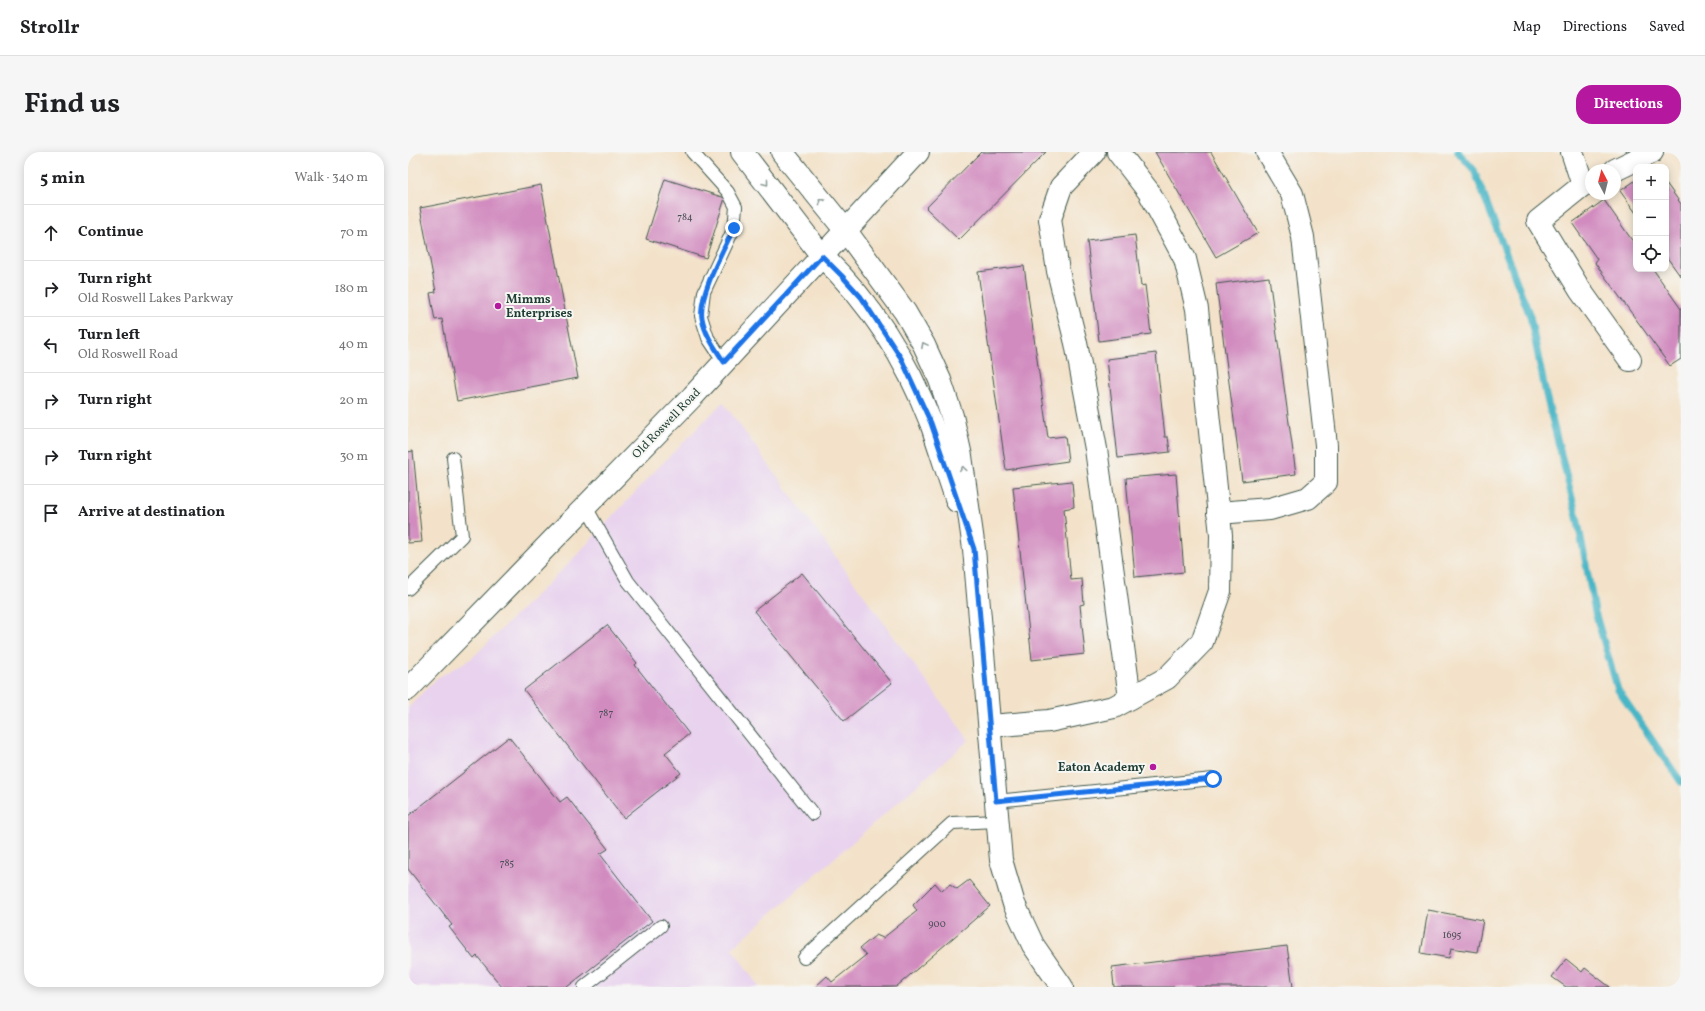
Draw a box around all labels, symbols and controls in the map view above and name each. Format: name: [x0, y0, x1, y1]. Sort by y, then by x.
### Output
text: Strollr: [20, 15, 80, 41]
text: Map: [1513, 18, 1541, 37]
text: Directions: [1563, 18, 1627, 37]
text: Saved: [1649, 18, 1685, 37]
text: Find us: [24, 85, 120, 124]
button: Directions: [1576, 85, 1681, 124]
north arrow: [1585, 164, 1621, 200]
map controls: [1633, 164, 1669, 272]
button: +: [1633, 164, 1669, 200]
text: 5 min: [40, 167, 85, 190]
text: Walk · 340 m: [295, 169, 368, 187]
one-way arrow: [761, 178, 768, 185]
one-way arrow: [819, 198, 826, 205]
button: −: [1633, 200, 1669, 236]
house number: 784: [677, 210, 693, 224]
route end: [725, 219, 743, 237]
icon: ahead: [40, 222, 62, 244]
text: Continue: [78, 222, 143, 243]
text: 70 m: [340, 224, 368, 242]
button: locate: [1633, 236, 1669, 272]
text: Turn right: [78, 269, 152, 290]
icon: right: [40, 278, 62, 300]
text: 180 m: [334, 280, 368, 298]
text: Old Roswell Lakes Parkway: [78, 290, 233, 308]
place label: Mimms Enterprises: [506, 292, 573, 322]
marker: Mimms Enterprises: [493, 301, 503, 311]
text: Turn left: [78, 325, 140, 346]
icon: left: [40, 334, 62, 356]
text: 40 m: [339, 336, 368, 354]
one-way arrow: [921, 342, 929, 350]
text: Old Roswell Road: [78, 346, 178, 364]
street label: Old Roswell Road: [629, 385, 705, 462]
icon: right: [40, 390, 62, 412]
text: Turn right: [78, 390, 152, 411]
text: 20 m: [339, 392, 368, 410]
icon: right: [40, 446, 62, 468]
text: Turn right: [78, 446, 152, 467]
text: 30 m: [340, 448, 368, 466]
one-way arrow: [959, 466, 968, 472]
icon: arrive: [40, 502, 62, 524]
text: Arrive at destination: [78, 502, 225, 523]
house number: 787: [599, 706, 613, 720]
place label: Eaton Academy: [1058, 760, 1145, 776]
marker: Eaton Academy: [1148, 762, 1158, 772]
route start: [1204, 770, 1222, 788]
house number: 785: [500, 856, 514, 870]
house number: 900: [928, 917, 946, 931]
house number: 1695: [1443, 928, 1462, 942]

